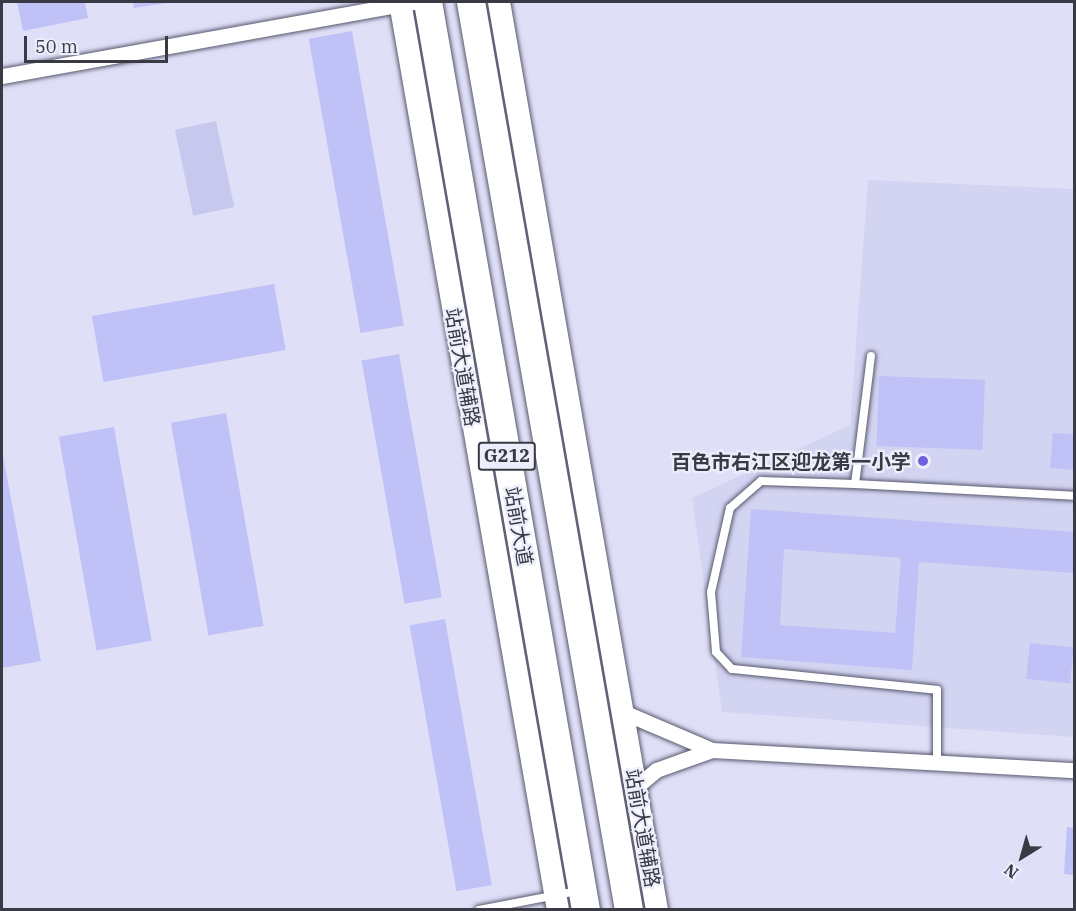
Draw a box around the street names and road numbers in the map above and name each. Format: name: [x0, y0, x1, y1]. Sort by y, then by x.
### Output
street label: 站前大道辅路: [441, 306, 485, 428]
road number: G212: [477, 441, 537, 471]
street label: 站前大道: [500, 485, 538, 567]
street label: 站前大道辅路: [621, 767, 665, 889]

